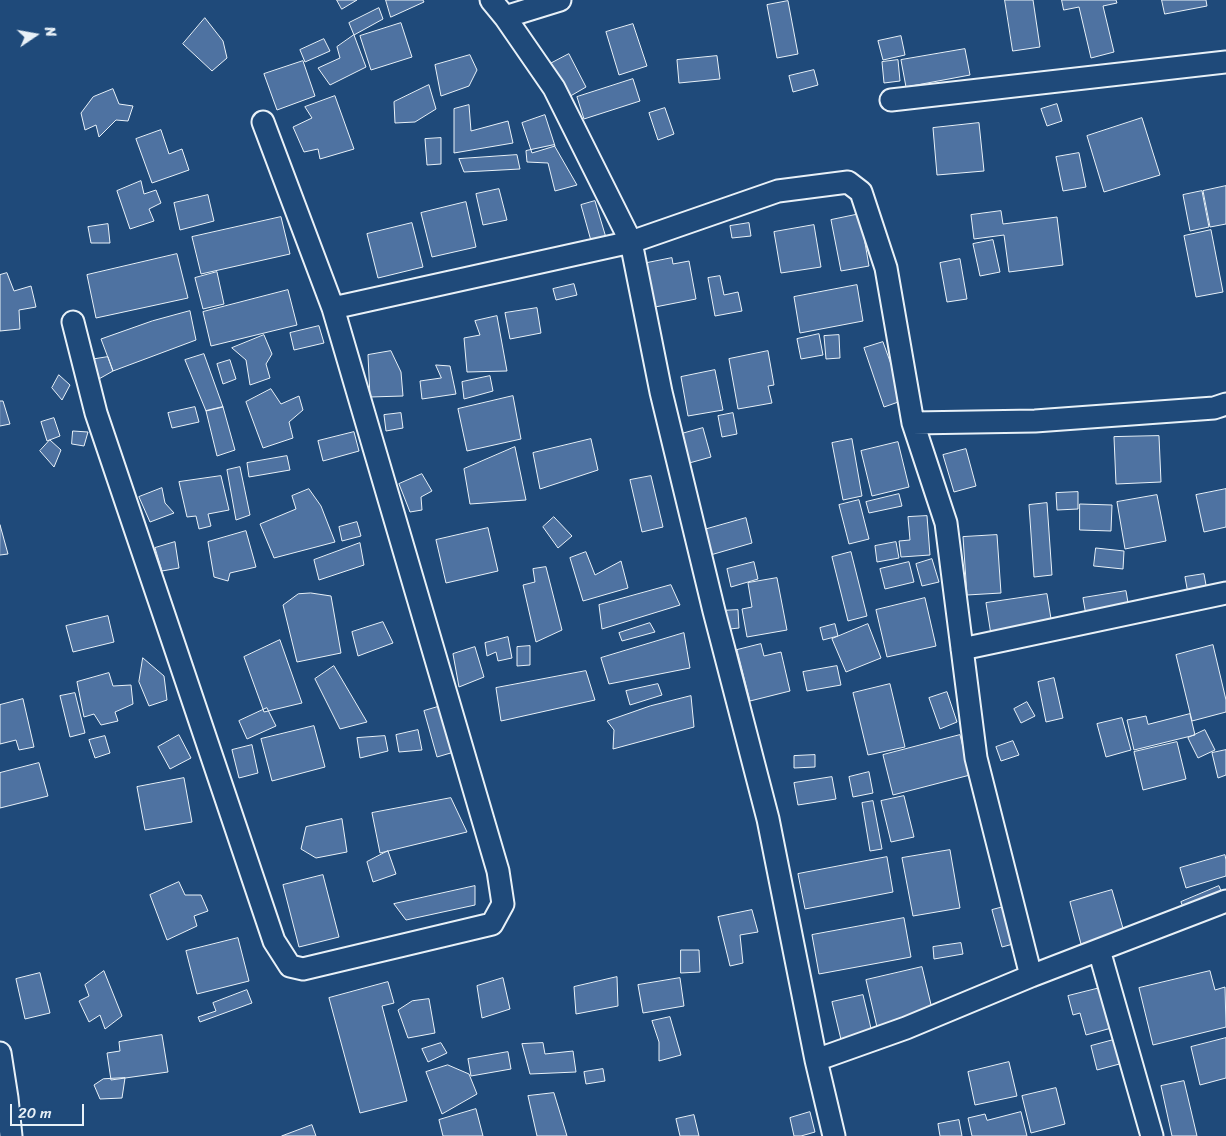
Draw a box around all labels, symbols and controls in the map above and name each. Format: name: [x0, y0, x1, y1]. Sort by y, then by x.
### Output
north arrow: [10, 10, 60, 60]
text: N: [37, 24, 63, 39]
scale bar: [12, 1094, 86, 1126]
text: 20 m: [18, 1100, 52, 1126]

